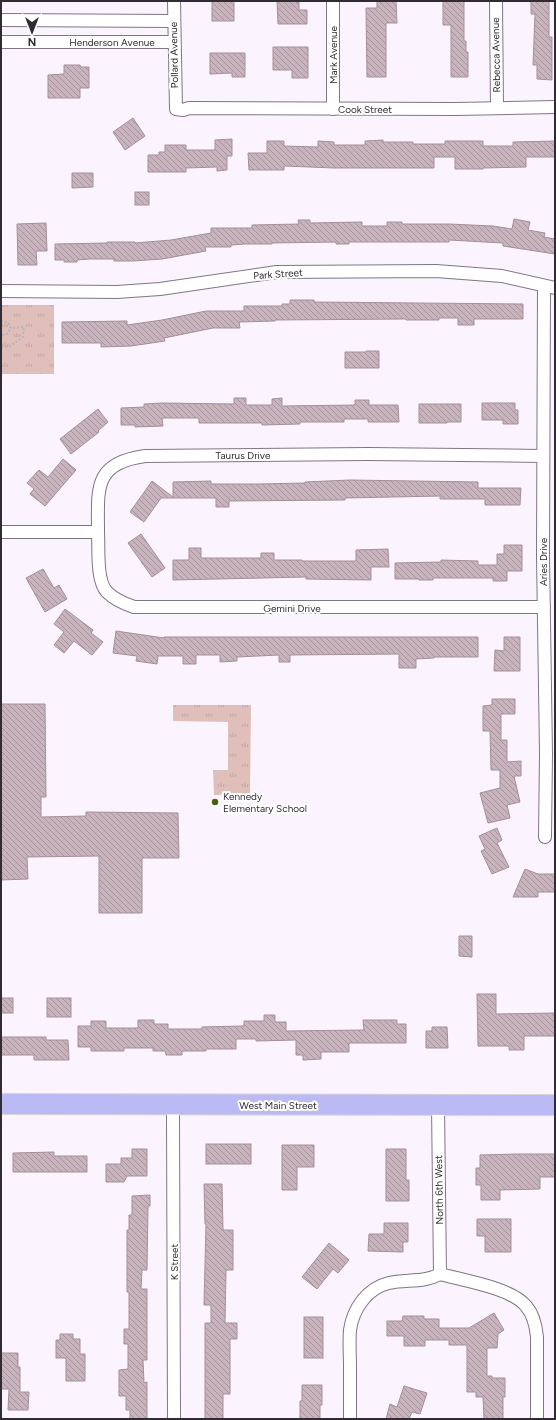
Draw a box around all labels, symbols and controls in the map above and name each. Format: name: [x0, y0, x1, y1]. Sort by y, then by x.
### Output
north arrow: [12, 12, 52, 52]
street label: Rebecca Avenue: [489, 17, 503, 93]
street label: Pollard Avenue: [167, 21, 181, 88]
street label: Mark Avenue: [327, 25, 340, 84]
text: N: [28, 35, 36, 48]
street label: Henderson Avenue: [69, 36, 155, 49]
street label: Cook Street: [338, 103, 392, 116]
street label: Park Street: [253, 266, 303, 282]
street label: Taurus Drive: [216, 449, 271, 462]
street label: Aries Drive: [537, 537, 550, 586]
street label: Gemini Drive: [263, 602, 321, 615]
place label: Kennedy Elementary School: [223, 790, 307, 815]
marker: Kennedy Elementary School: [210, 797, 220, 807]
street label: West Main Street: [239, 1099, 317, 1112]
street label: North 6th West: [432, 1155, 446, 1225]
street label: K Street: [168, 1243, 181, 1280]

